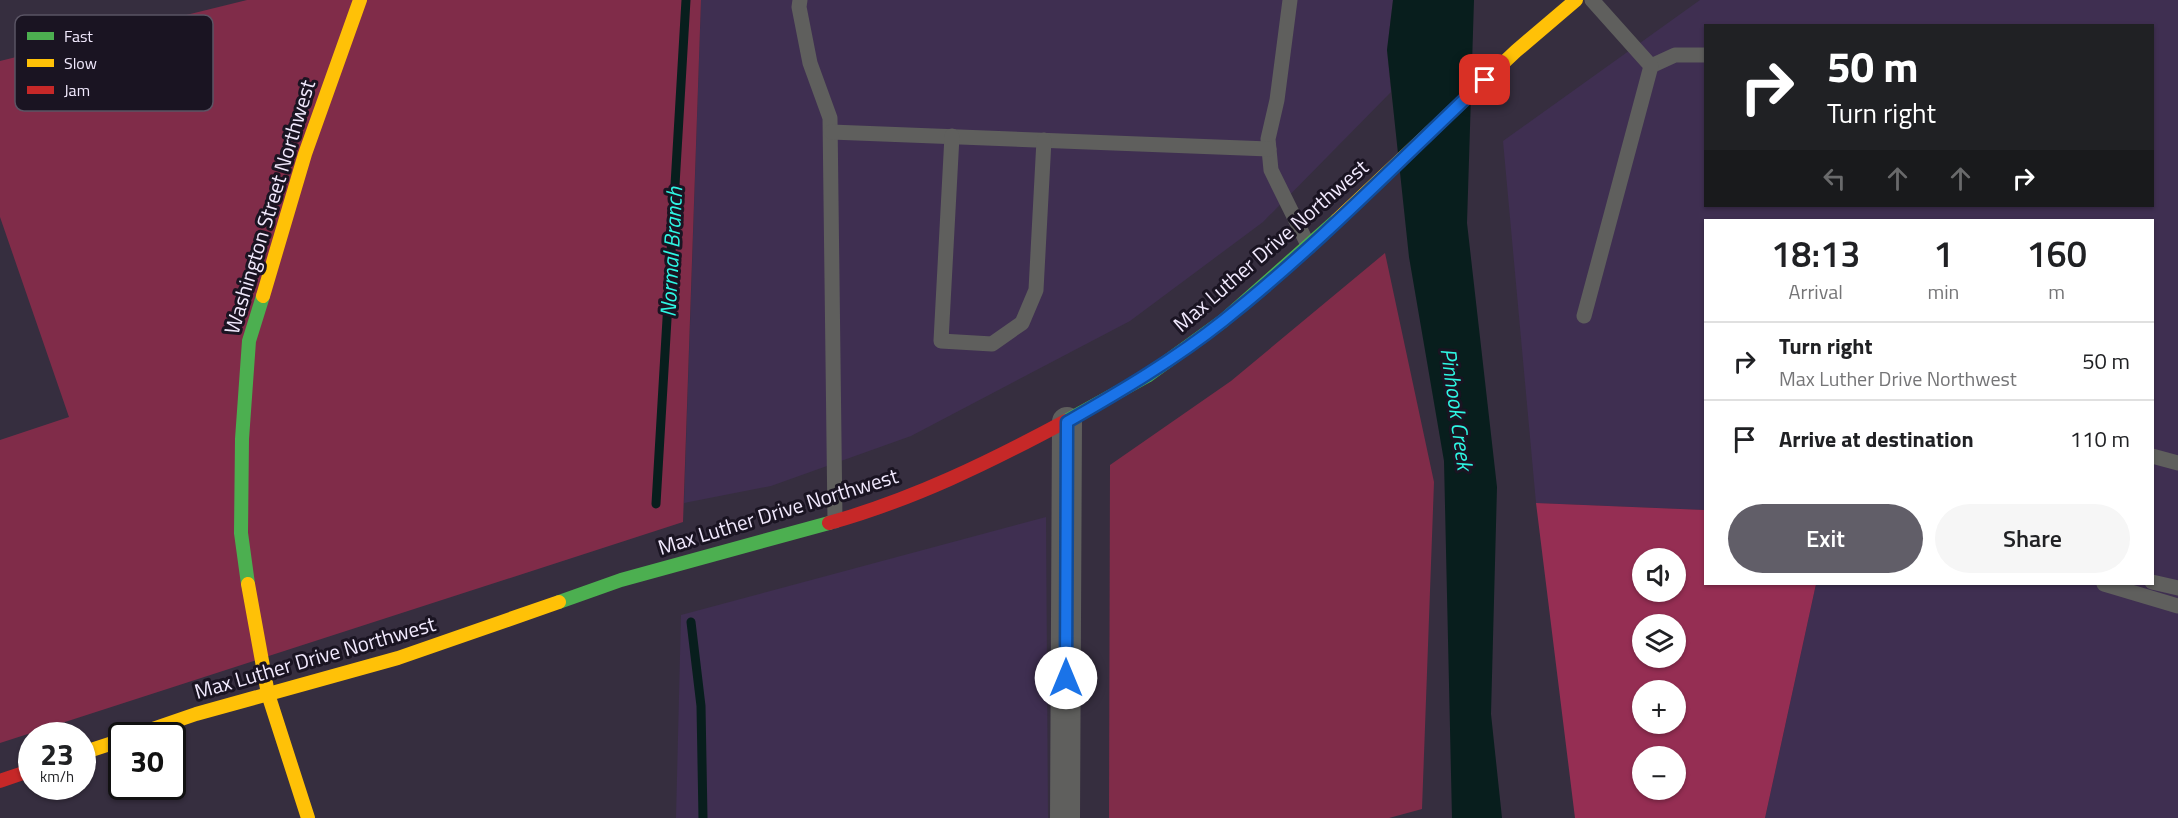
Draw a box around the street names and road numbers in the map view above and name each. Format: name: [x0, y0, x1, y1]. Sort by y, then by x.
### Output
street label: Washington Street Northwest: [215, 75, 323, 338]
street label: Max Luther Drive Northwest: [1166, 151, 1376, 339]
street label: Max Luther Drive Northwest: [654, 459, 902, 563]
street label: Max Luther Drive Northwest: [190, 607, 440, 707]

